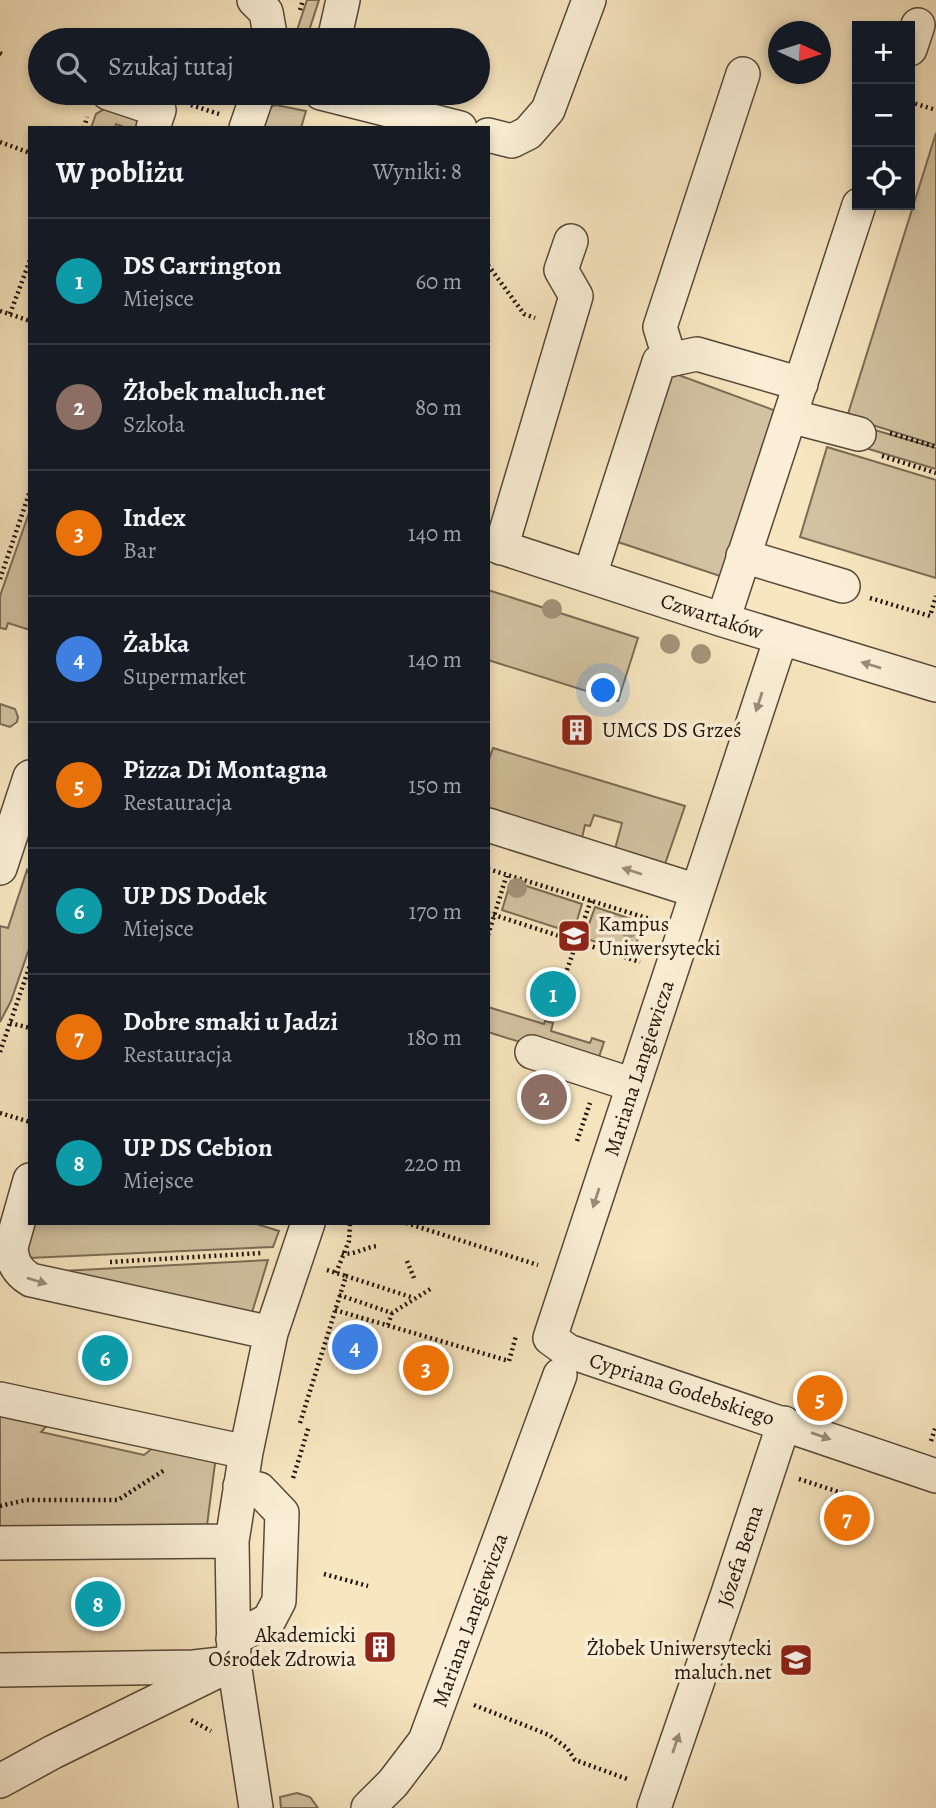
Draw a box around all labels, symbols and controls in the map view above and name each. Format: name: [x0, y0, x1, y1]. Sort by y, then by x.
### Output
north arrow: [768, 21, 831, 84]
map controls: [852, 21, 915, 210]
button: +: [852, 21, 915, 84]
search box: [28, 28, 490, 105]
icon: search: [52, 48, 90, 86]
text: Szukaj tutaj: [108, 49, 234, 84]
button: −: [852, 84, 915, 147]
button: locate: [852, 147, 915, 210]
text: W pobliżu: [56, 152, 184, 192]
text: Wyniki: 8: [373, 156, 462, 187]
text: DS Carrington: [123, 248, 282, 283]
text: 1: [75, 266, 83, 297]
text: 60 m: [415, 266, 462, 297]
text: Miejsce: [123, 283, 194, 314]
text: Żłobek maluch.net: [123, 374, 326, 409]
text: 2: [73, 392, 85, 423]
text: 80 m: [415, 392, 462, 423]
text: Szkoła: [123, 409, 185, 440]
text: Index: [123, 500, 186, 535]
text: 3: [74, 518, 84, 549]
text: 140 m: [408, 518, 462, 549]
text: Bar: [123, 535, 156, 566]
street label: Czwartaków: [657, 586, 767, 646]
text: Żabka: [123, 626, 190, 661]
text: 4: [74, 644, 84, 675]
text: 140 m: [408, 644, 462, 675]
one-way arrow: [860, 660, 881, 670]
text: Supermarket: [123, 661, 246, 692]
your location: [586, 673, 620, 707]
one-way arrow: [753, 692, 764, 713]
building icon: UMCS DS Grześ: [558, 711, 596, 749]
place label: UMCS DS Grześ: [602, 716, 742, 744]
text: Pizza Di Montagna: [123, 752, 328, 787]
text: 5: [74, 770, 84, 801]
text: 150 m: [408, 770, 462, 801]
text: Restauracja: [123, 787, 232, 818]
one-way arrow: [621, 865, 642, 875]
text: UP DS Dodek: [123, 878, 267, 913]
text: 6: [74, 896, 84, 927]
text: 170 m: [409, 896, 462, 927]
place label: Kampus Uniwersytecki: [598, 910, 721, 962]
text: Miejsce: [123, 913, 194, 944]
school or university icon: Kampus Uniwersytecki: [555, 917, 593, 955]
pin: 1: [530, 968, 576, 1020]
street label: Mariana Langiewicza: [597, 976, 681, 1160]
text: Dobre smaki u Jadzi: [123, 1004, 338, 1039]
text: 7: [74, 1022, 84, 1053]
text: 180 m: [407, 1022, 462, 1053]
text: Restauracja: [123, 1039, 232, 1070]
pin: 2: [521, 1071, 567, 1123]
text: UP DS Cebion: [123, 1130, 273, 1165]
text: 8: [73, 1148, 85, 1179]
text: 220 m: [404, 1148, 462, 1179]
text: Miejsce: [123, 1165, 194, 1196]
one-way arrow: [590, 1188, 601, 1209]
one-way arrow: [27, 1276, 48, 1286]
pin: 4: [332, 1321, 378, 1373]
pin: 6: [82, 1332, 128, 1384]
pin: 3: [403, 1342, 449, 1394]
street label: Cypriana Godebskiego: [586, 1346, 778, 1432]
pin: 5: [797, 1372, 843, 1424]
one-way arrow: [810, 1431, 831, 1442]
pin: 7: [824, 1492, 870, 1544]
street label: Józefa Bema: [710, 1501, 770, 1610]
street label: Mariana Langiewicza: [425, 1529, 515, 1711]
pin: 8: [75, 1578, 121, 1630]
place label: Akademicki Ośrodek Zdrowia: [208, 1621, 356, 1673]
building icon: Akademicki Ośrodek Zdrowia: [361, 1628, 399, 1666]
place label: Żłobek Uniwersytecki maluch.net: [587, 1634, 772, 1686]
school or university icon: Żłobek Uniwersytecki maluch.net: [777, 1641, 815, 1679]
one-way arrow: [671, 1733, 682, 1754]

